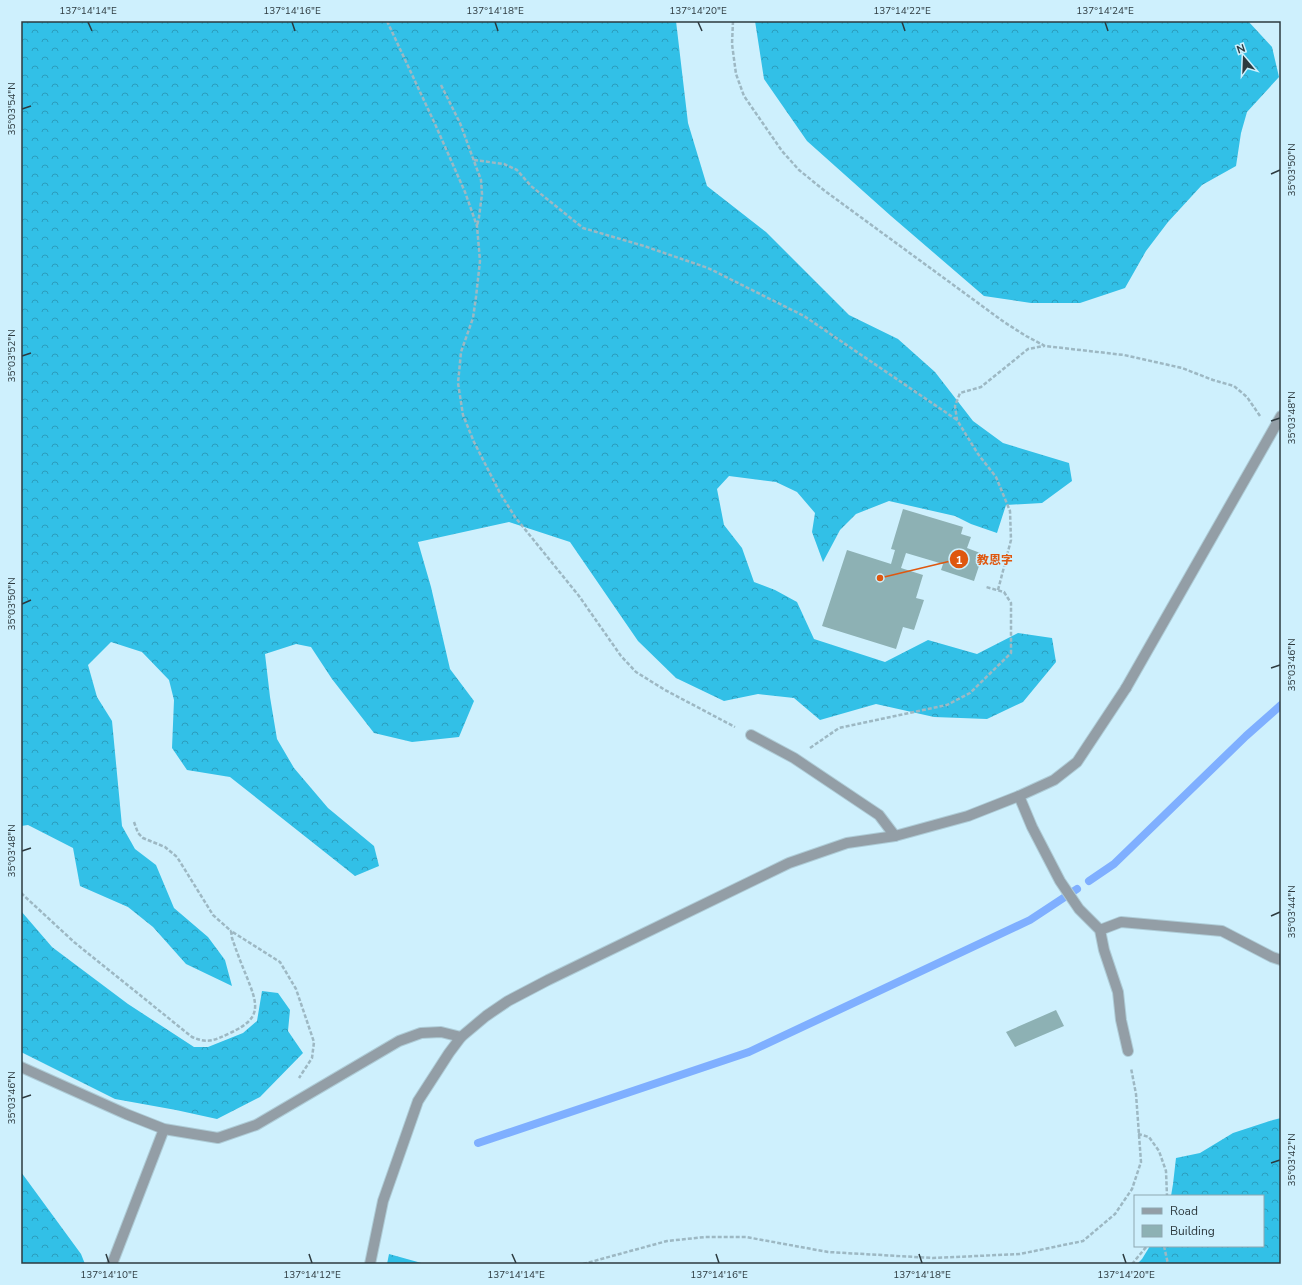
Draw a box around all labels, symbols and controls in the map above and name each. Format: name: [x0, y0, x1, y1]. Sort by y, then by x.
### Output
text: 137°14'14"E: [59, 4, 117, 18]
text: 137°14'16"E: [263, 4, 321, 18]
text: 137°14'18"E: [466, 4, 524, 18]
text: 137°14'20"E: [669, 4, 727, 18]
text: 137°14'22"E: [873, 4, 931, 18]
text: 137°14'24"E: [1076, 4, 1134, 18]
north arrow: [1224, 38, 1264, 78]
text: N: [1235, 41, 1247, 57]
text: 35°03'54"N: [5, 82, 19, 136]
text: 35°03'50"N: [1285, 143, 1299, 197]
text: 35°03'52"N: [5, 329, 19, 383]
text: 35°03'48"N: [1285, 391, 1299, 445]
callout: 教恩字: [949, 547, 1021, 571]
text: 1: [955, 552, 963, 568]
text: 教恩字: [977, 552, 1013, 568]
text: 35°03'50"N: [5, 577, 19, 631]
text: 35°03'46"N: [1285, 638, 1299, 692]
text: 35°03'48"N: [5, 824, 19, 878]
text: 35°03'44"N: [1285, 885, 1299, 939]
text: 35°03'46"N: [5, 1071, 19, 1125]
text: 35°03'42"N: [1285, 1133, 1299, 1187]
legend: [1134, 1195, 1264, 1247]
text: Road: [1170, 1203, 1198, 1219]
text: Building: [1170, 1223, 1215, 1239]
text: 137°14'10"E: [80, 1268, 138, 1282]
text: 137°14'12"E: [283, 1268, 341, 1282]
text: 137°14'14"E: [487, 1268, 545, 1282]
text: 137°14'16"E: [690, 1268, 748, 1282]
text: 137°14'18"E: [893, 1268, 951, 1282]
text: 137°14'20"E: [1097, 1268, 1155, 1282]

